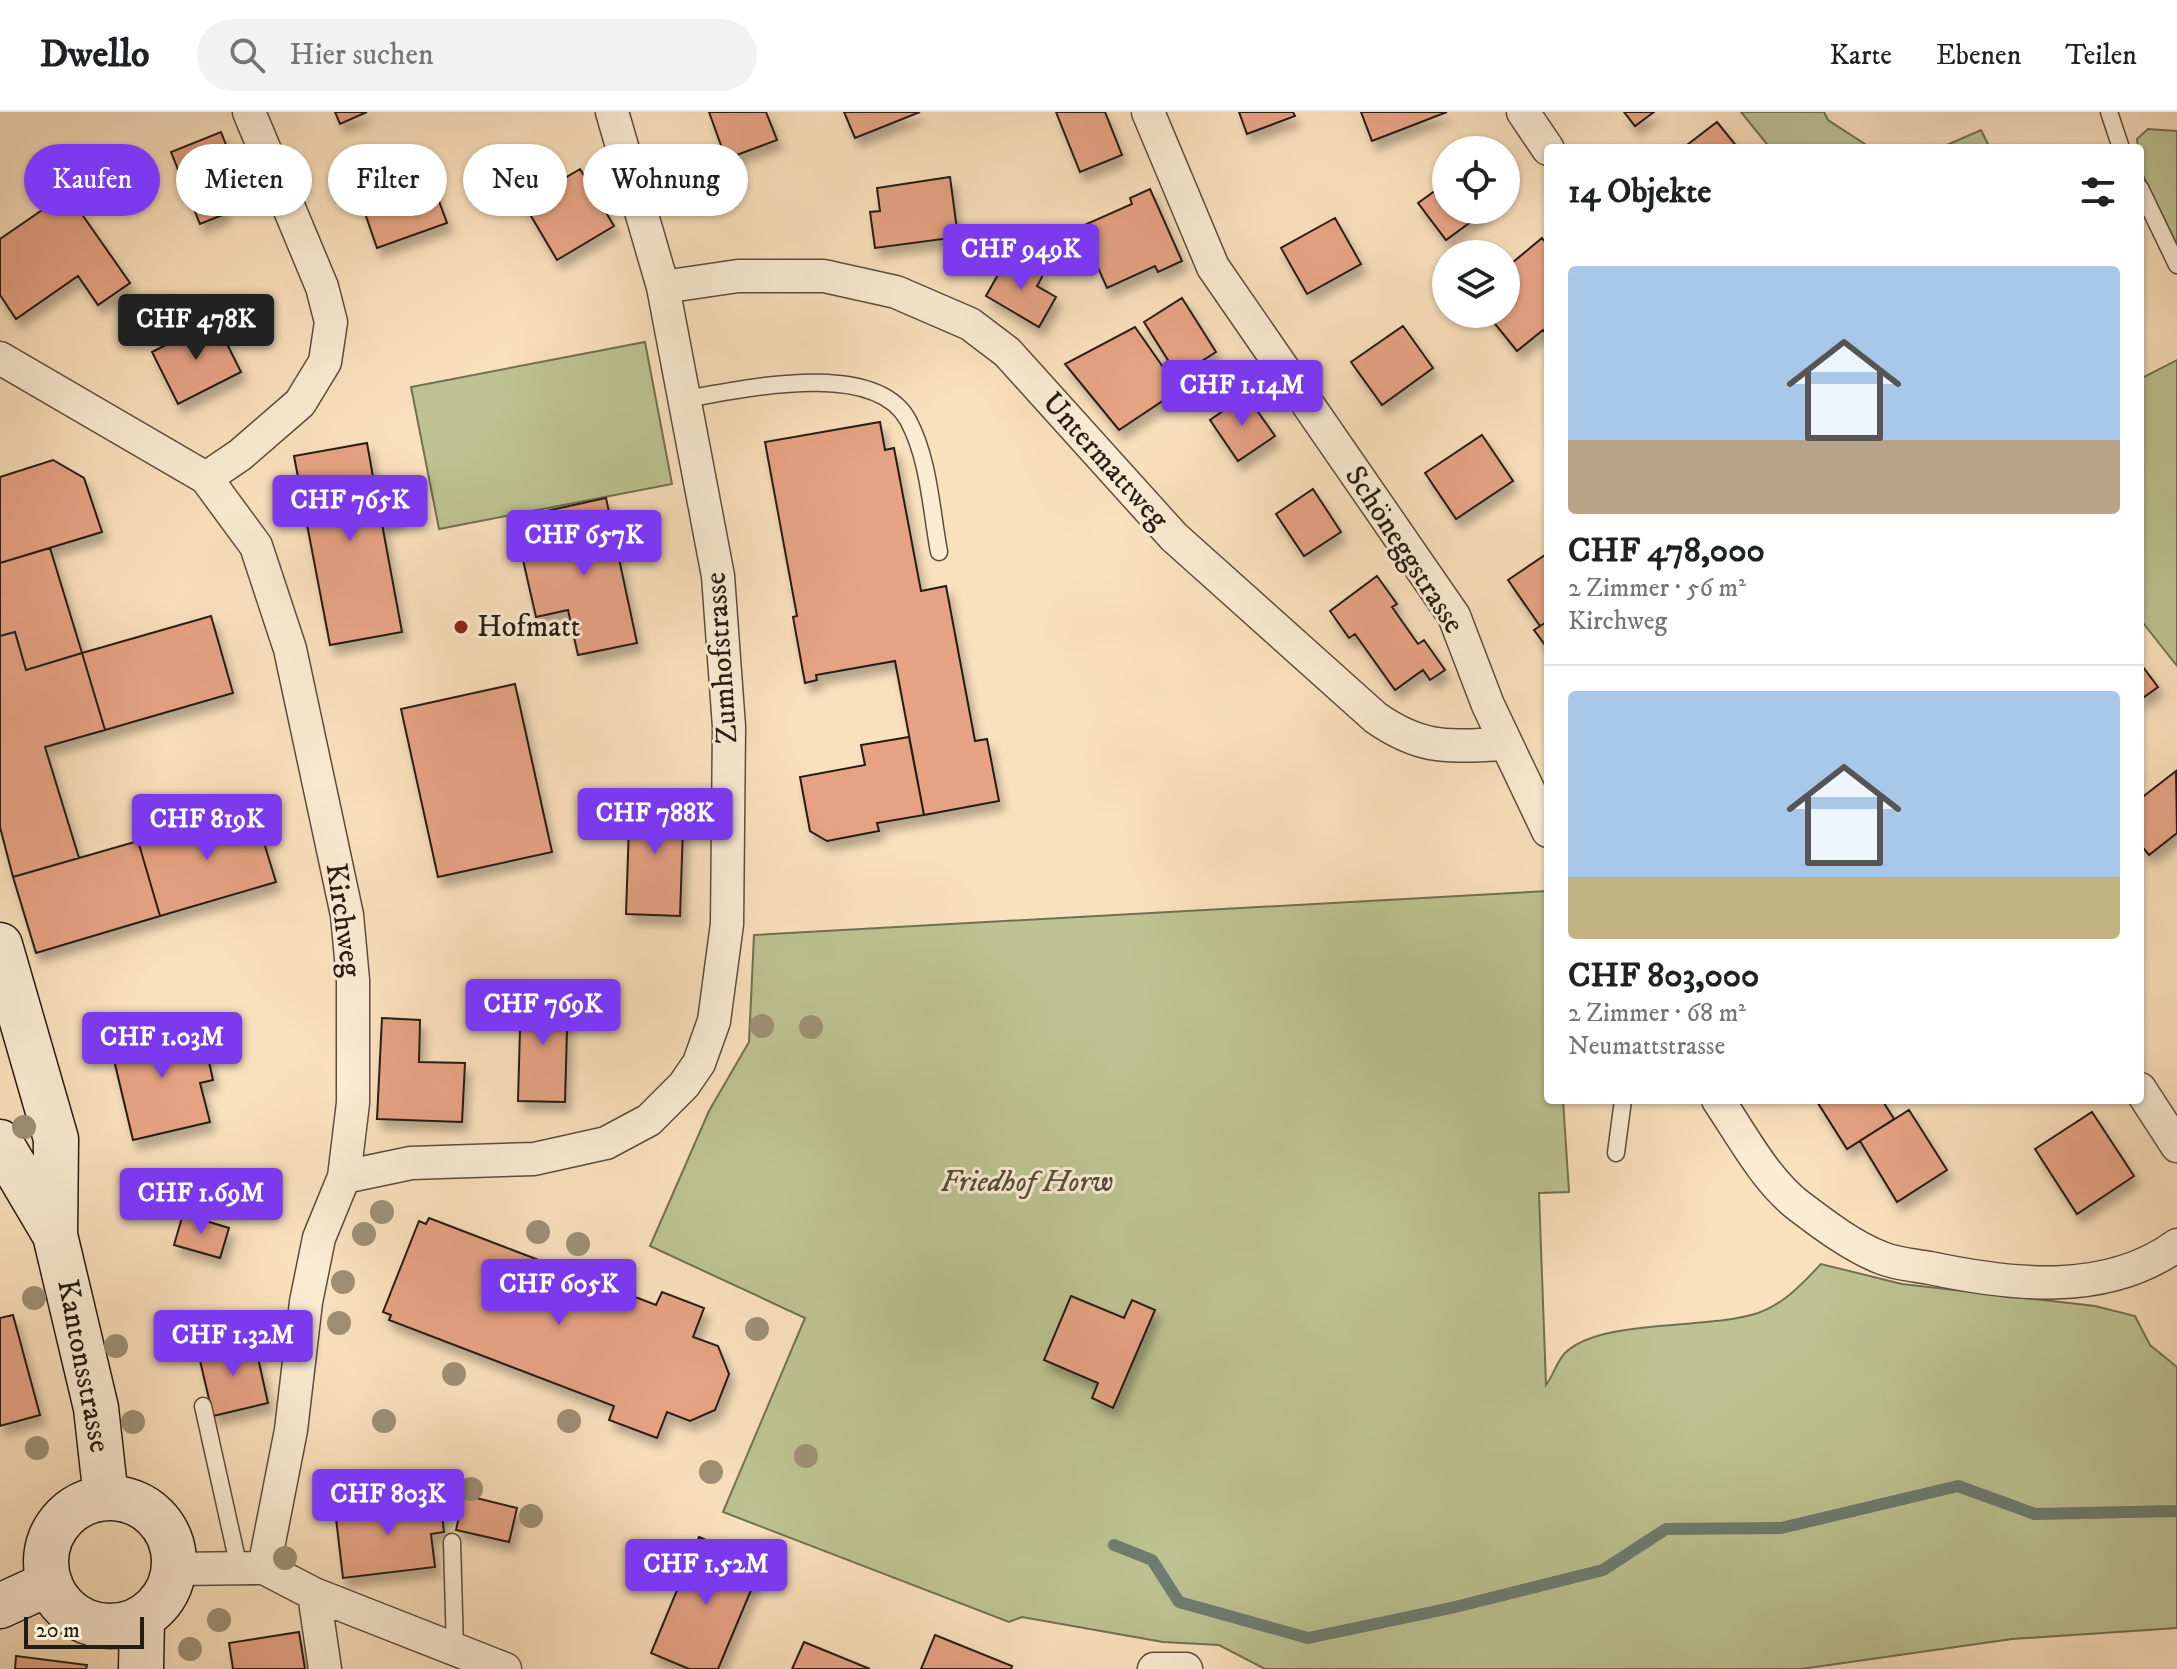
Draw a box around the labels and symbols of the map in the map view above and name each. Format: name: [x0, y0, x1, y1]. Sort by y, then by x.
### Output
pin: CHF 949K: [938, 224, 1104, 292]
pin: CHF 478K: [113, 294, 279, 362]
pin: CHF 1.14M: [1150, 360, 1334, 428]
street label: Untermattweg: [1034, 385, 1177, 538]
street label: Schöneggstrasse: [1336, 459, 1472, 641]
pin: CHF 765K: [267, 475, 433, 543]
pin: CHF 657K: [501, 510, 667, 578]
street label: Zumhofstrasse: [698, 571, 746, 745]
place label: Hofmatt: [477, 609, 580, 646]
marker: Hofmatt: [452, 618, 470, 636]
pin: CHF 788K: [572, 788, 738, 856]
pin: CHF 819K: [124, 794, 290, 862]
street label: Kirchweg: [317, 861, 369, 980]
pin: CHF 769K: [460, 979, 626, 1047]
pin: CHF 1.03M: [70, 1012, 254, 1080]
park label: Friedhof Horw: [941, 1164, 1114, 1201]
pin: CHF 1.69M: [109, 1168, 293, 1236]
pin: CHF 605K: [476, 1259, 642, 1327]
street label: Kantonsstrasse: [48, 1276, 118, 1456]
pin: CHF 1.32M: [141, 1310, 325, 1378]
pin: CHF 803K: [305, 1469, 471, 1537]
pin: CHF 1.52M: [614, 1539, 798, 1607]
scale bar: [24, 1613, 144, 1649]

